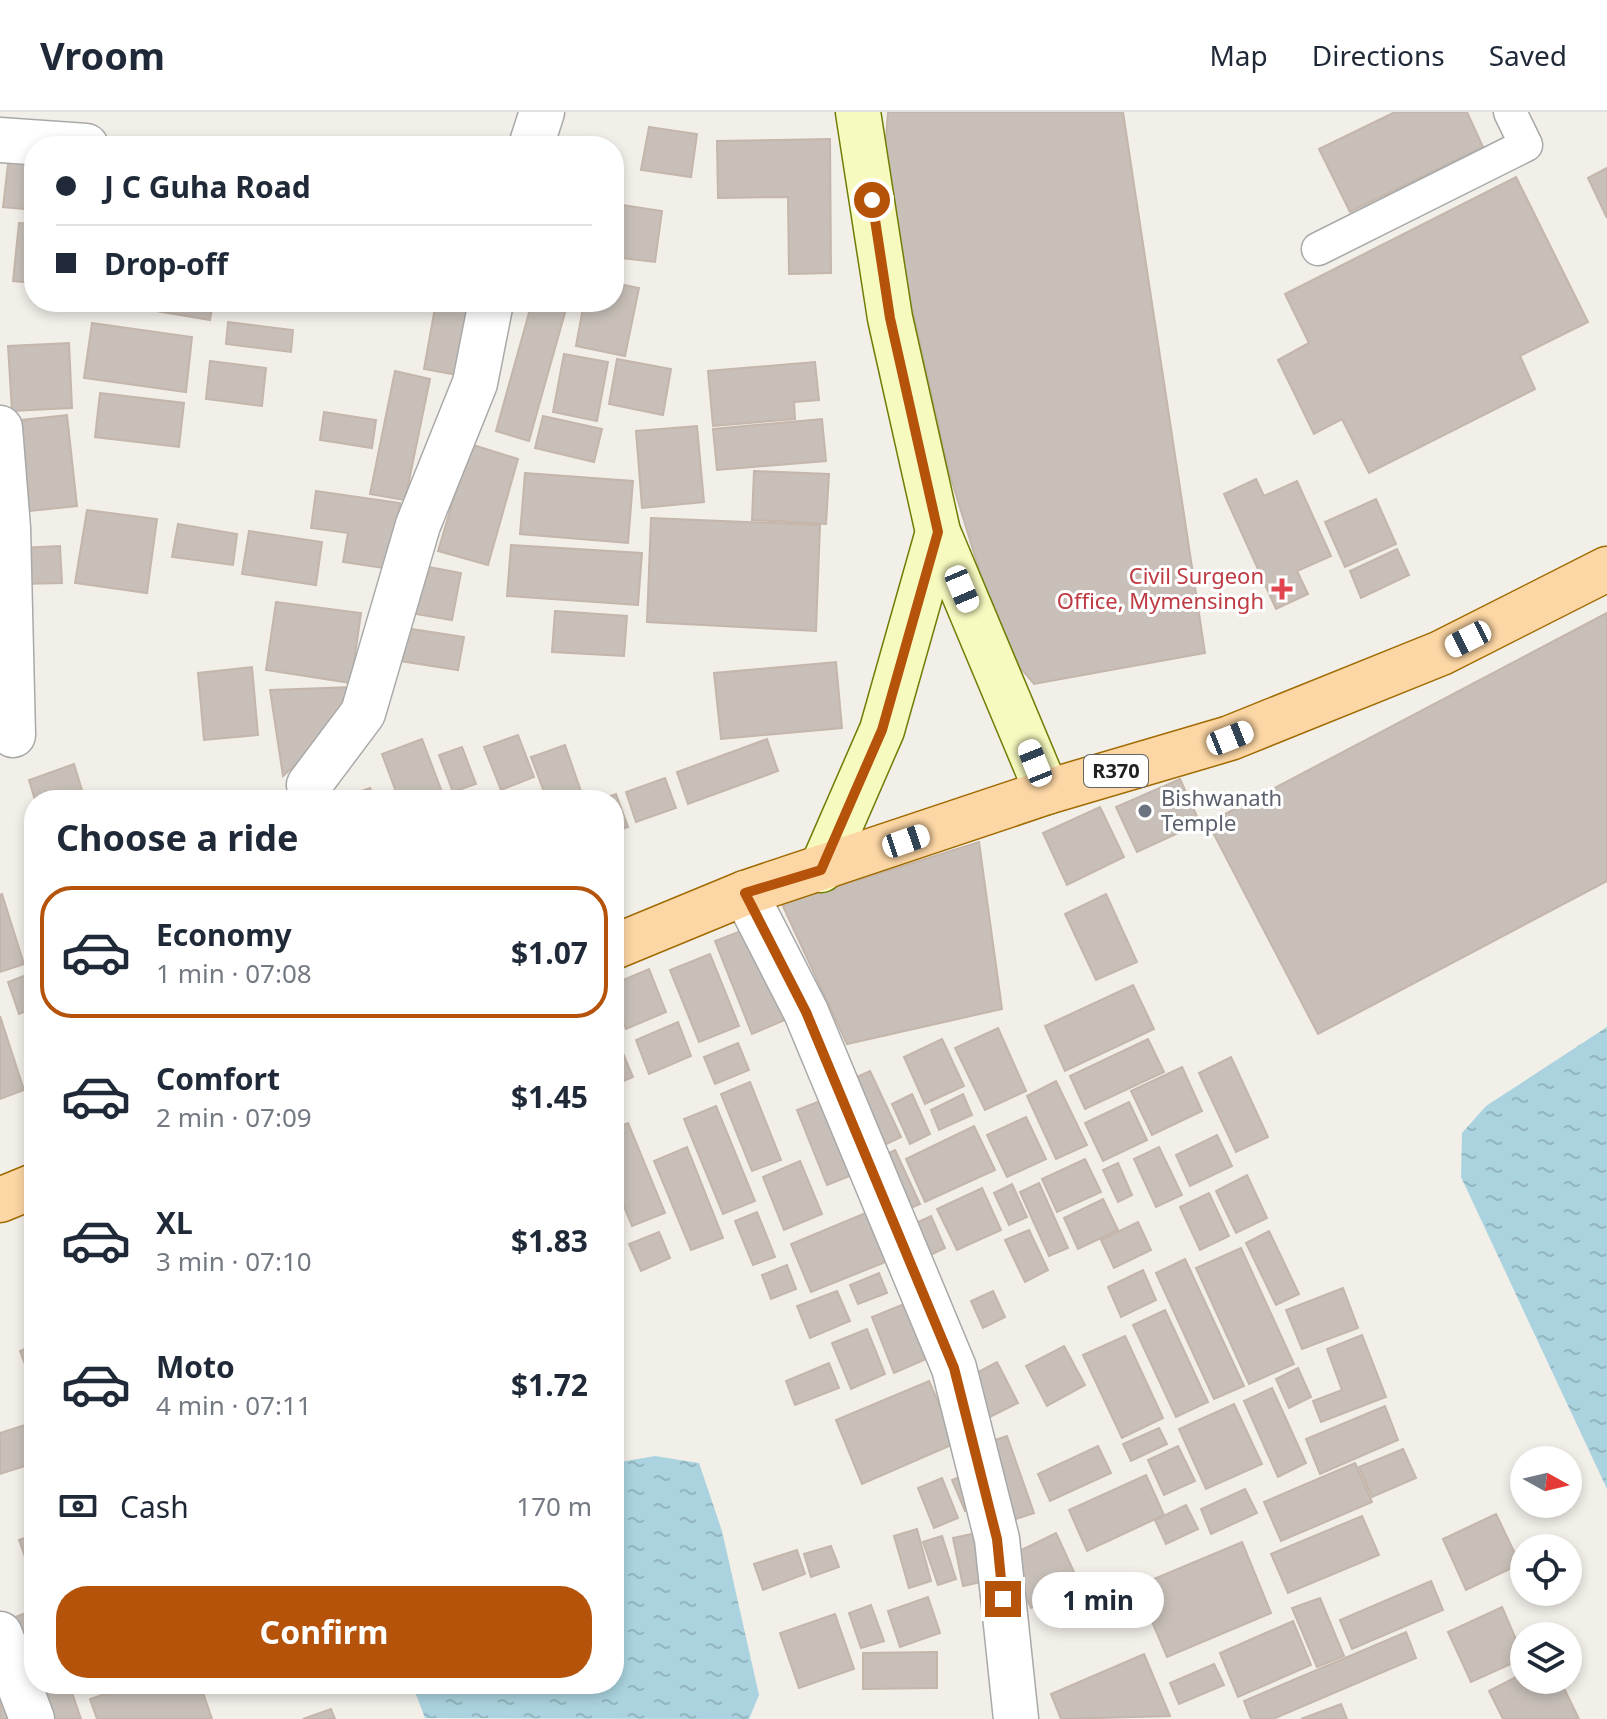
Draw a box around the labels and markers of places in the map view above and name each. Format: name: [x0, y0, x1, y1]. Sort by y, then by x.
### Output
place label: Civil Surgeon Office, Mymensingh: [1057, 560, 1264, 615]
marker: Civil Surgeon Office, Mymensingh: [1271, 578, 1293, 600]
place label: Bishwanath Temple: [1161, 782, 1282, 837]
marker: Bishwanath Temple: [1136, 802, 1154, 820]

